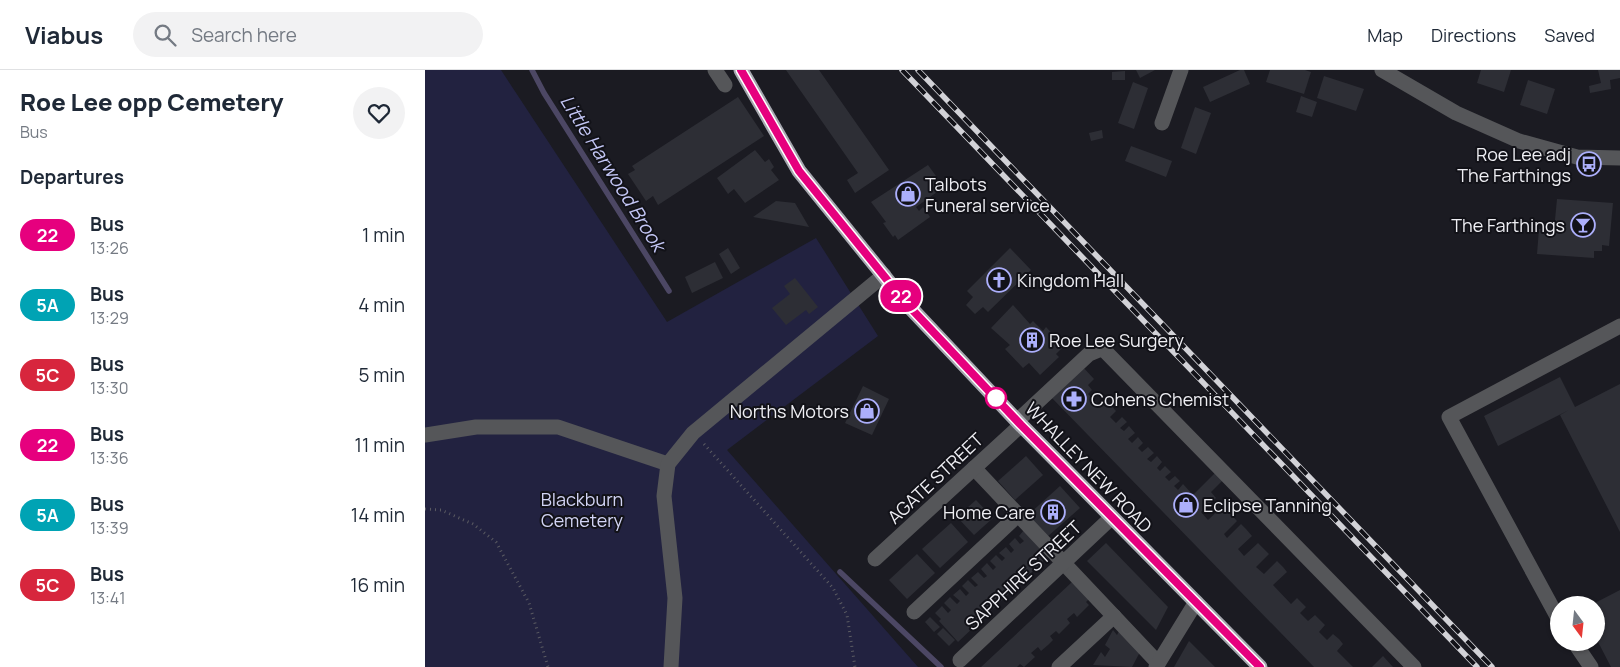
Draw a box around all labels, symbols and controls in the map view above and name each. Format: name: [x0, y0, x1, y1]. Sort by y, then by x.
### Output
search box: [133, 12, 483, 57]
text: Viabus: [25, 18, 103, 51]
icon: search: [151, 21, 179, 49]
text: Search here: [191, 22, 297, 48]
text: Map: [1367, 23, 1403, 47]
text: Directions: [1431, 23, 1516, 47]
text: Saved: [1544, 23, 1595, 47]
text: Roe Lee opp Cemetery: [20, 85, 283, 118]
button: heart: [353, 87, 405, 139]
water label: Little Harwood Brook: [554, 90, 673, 258]
text: Bus: [20, 121, 48, 143]
place label: Roe Lee adj The Farthings: [1457, 142, 1571, 187]
bus stop icon: Roe Lee adj The Farthings: [1576, 151, 1602, 177]
text: Departures: [20, 164, 124, 190]
place label: Talbots Funeral service: [925, 172, 1050, 217]
shop icon: Talbots Funeral service: [895, 181, 921, 207]
text: Bus: [90, 211, 124, 237]
bar icon: The Farthings: [1570, 212, 1596, 238]
place label: The Farthings: [1451, 213, 1565, 237]
text: 1 min: [362, 222, 405, 248]
text: 22: [37, 223, 58, 247]
text: 13:26: [90, 237, 129, 259]
church icon: Kingdom Hall: [986, 267, 1012, 293]
place label: Kingdom Hall: [1017, 268, 1124, 292]
line badge: 22: [879, 280, 923, 312]
text: Bus: [90, 281, 124, 307]
text: 22: [890, 284, 912, 308]
text: 4 min: [358, 292, 405, 318]
text: 5A: [36, 293, 59, 317]
text: 13:29: [90, 307, 129, 329]
building icon: Roe Lee Surgery: [1019, 327, 1045, 353]
place label: Roe Lee Surgery: [1049, 328, 1184, 352]
text: Bus: [90, 351, 124, 377]
text: 5 min: [358, 362, 405, 388]
text: 5C: [36, 363, 59, 387]
text: 13:30: [90, 377, 128, 399]
pharmacy icon: Cohens Chemist: [1061, 386, 1087, 412]
unlabelled marker: [985, 387, 1007, 409]
place label: Cohens Chemist: [1091, 387, 1229, 411]
street label: WHALLEY NEW ROAD: [1020, 397, 1158, 537]
shop icon: Norths Motors: [854, 398, 880, 424]
place label: Norths Motors: [730, 399, 849, 423]
text: Bus: [90, 421, 124, 447]
street label: AGATE STREET: [882, 427, 988, 529]
text: 11 min: [355, 432, 405, 458]
text: 22: [37, 433, 58, 457]
text: 13:36: [90, 447, 129, 469]
park label: Blackburn Cemetery: [541, 487, 624, 532]
text: Bus: [90, 491, 124, 517]
shop icon: Eclipse Tanning: [1173, 492, 1199, 518]
place label: Eclipse Tanning: [1203, 493, 1332, 517]
building icon: Home Care: [1040, 499, 1066, 525]
place label: Home Care: [943, 500, 1035, 524]
text: 14 min: [351, 502, 405, 528]
text: 5A: [36, 503, 59, 527]
street label: SAPPHIRE STREET: [960, 515, 1086, 635]
text: 13:39: [90, 517, 129, 539]
text: Bus: [90, 561, 124, 587]
text: 16 min: [350, 572, 405, 598]
text: 5C: [36, 573, 59, 597]
text: 13:41: [90, 587, 126, 609]
north arrow: [1550, 596, 1605, 651]
map controls: [1550, 596, 1605, 651]

